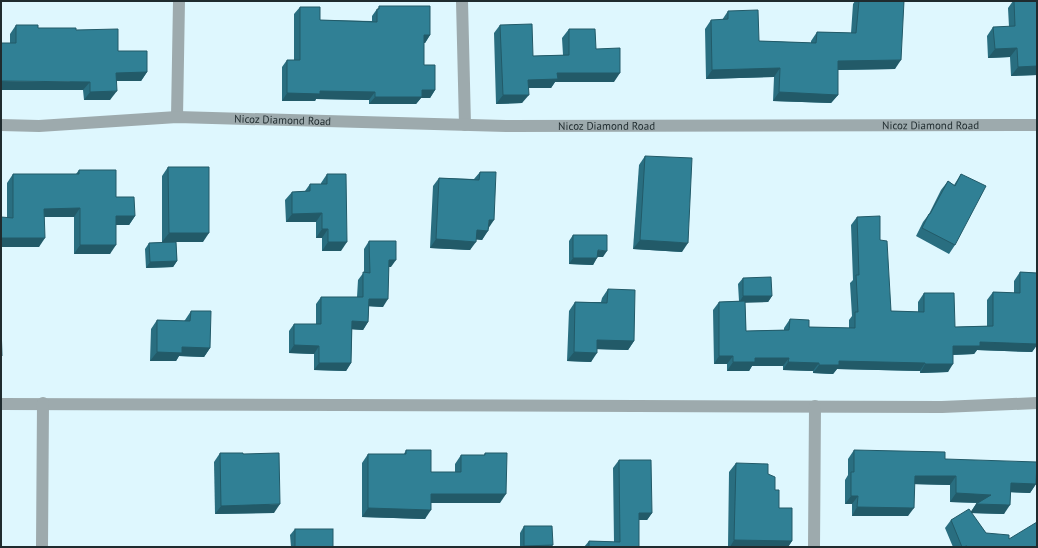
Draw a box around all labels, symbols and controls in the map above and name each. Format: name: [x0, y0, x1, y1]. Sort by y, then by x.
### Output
street label: Nicoz Diamond Road: [234, 112, 331, 128]
street label: Nicoz Diamond Road: [882, 118, 979, 132]
street label: Nicoz Diamond Road: [558, 119, 655, 133]

